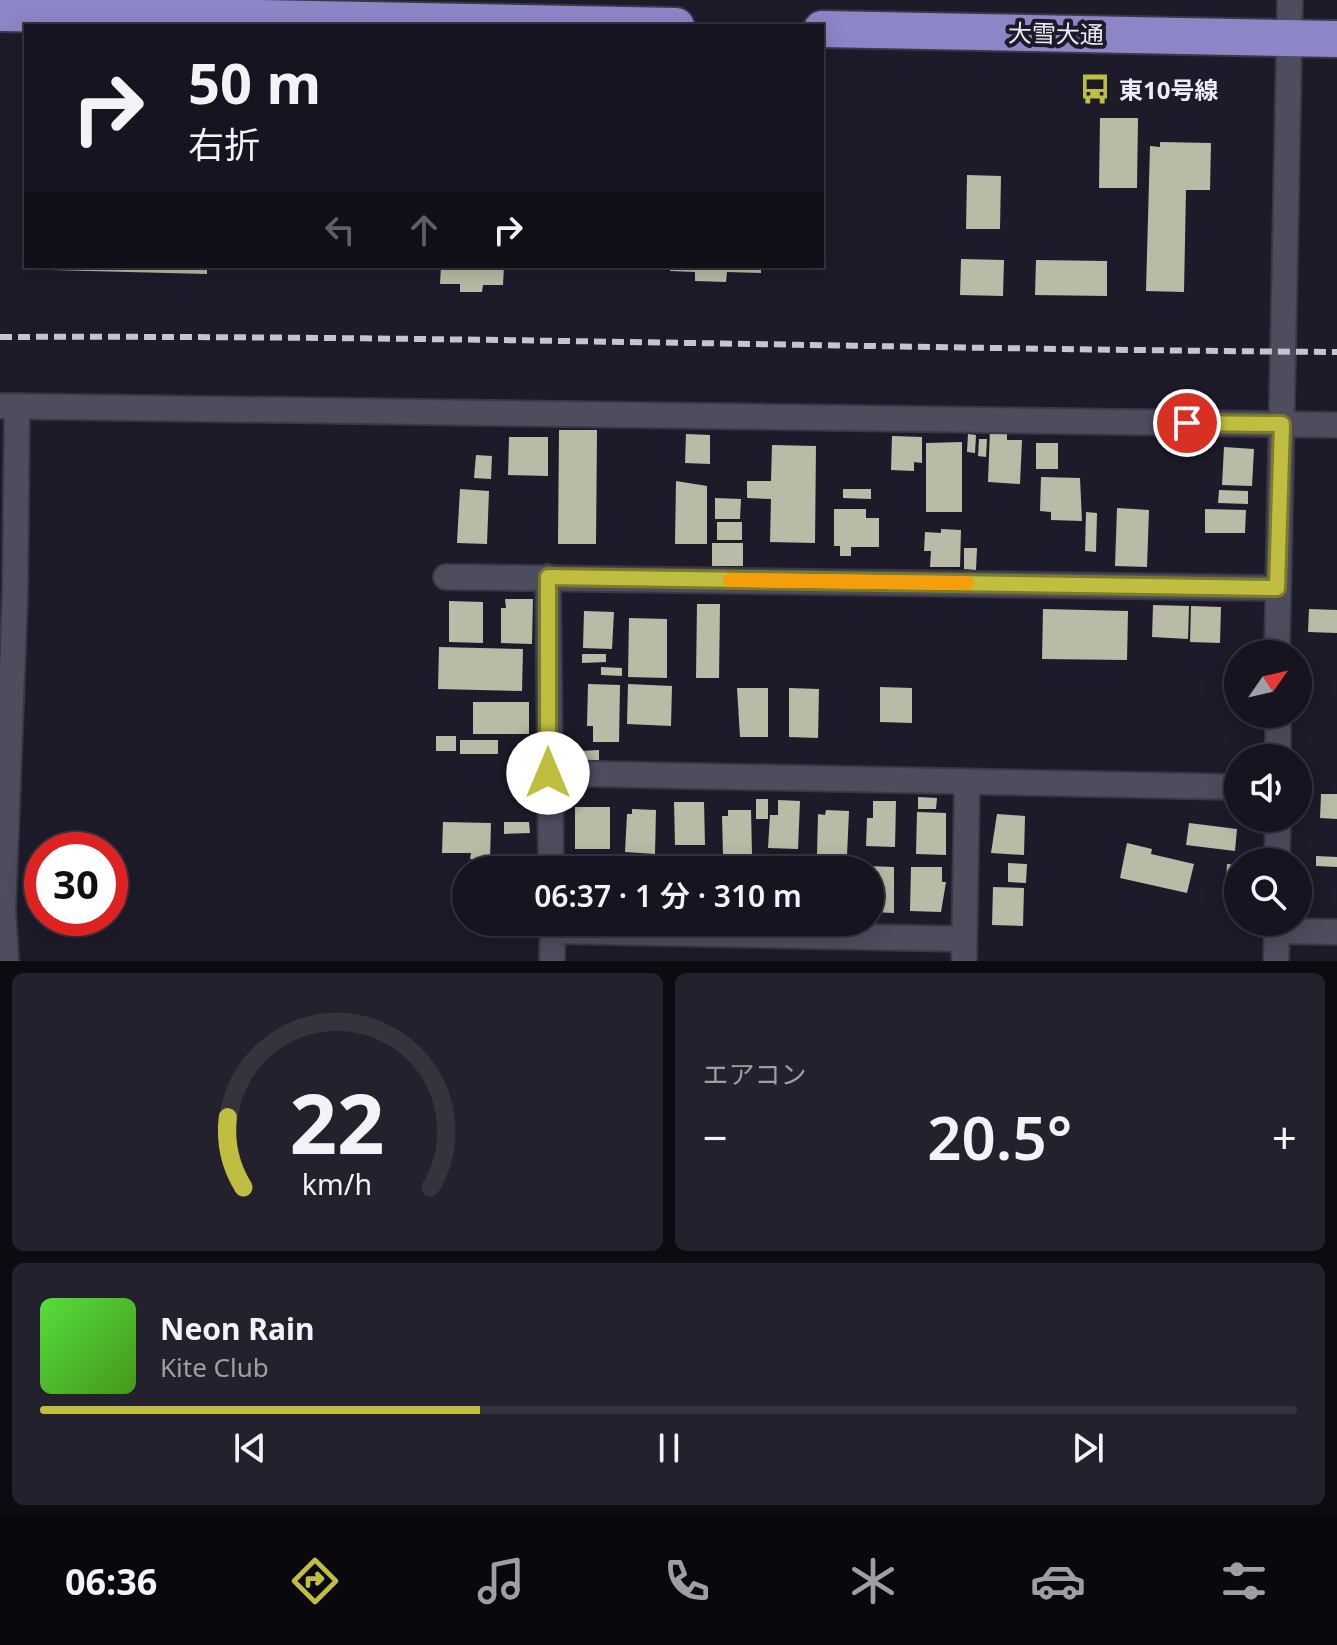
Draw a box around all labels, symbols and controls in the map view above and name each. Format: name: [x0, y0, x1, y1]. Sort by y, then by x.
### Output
street label: 大雪大通: [1008, 16, 1104, 50]
text: 50 m: [188, 44, 321, 120]
icon: right: [56, 56, 160, 160]
bus stop icon: 東10号線: [1078, 72, 1112, 106]
place label: 東10号線: [1119, 73, 1218, 106]
text: 右折: [188, 120, 260, 169]
icon: left: [318, 208, 362, 252]
icon: ahead: [402, 208, 446, 252]
icon: right: [486, 208, 530, 252]
pin: [1153, 389, 1221, 457]
icon: arrive: [1165, 401, 1209, 445]
north arrow: [1224, 640, 1312, 728]
map controls: [1224, 640, 1312, 936]
position arrow: [506, 731, 590, 815]
button: sound: [1224, 744, 1312, 832]
speed limit sign: 30: [24, 832, 128, 936]
button: search: [1224, 848, 1312, 936]
text: 06:37 · 1 分 · 310 m: [534, 875, 802, 916]
text: エアコン: [703, 1056, 807, 1092]
text: 22: [290, 1065, 385, 1178]
text: 20.5°: [927, 1096, 1072, 1178]
text: −: [703, 1107, 728, 1167]
text: +: [1272, 1107, 1297, 1167]
text: km/h: [302, 1164, 372, 1203]
text: Neon Rain: [160, 1308, 314, 1349]
text: Kite Club: [160, 1349, 269, 1385]
icon: previous: [228, 1426, 272, 1470]
icon: pause: [647, 1426, 691, 1470]
icon: next: [1066, 1426, 1110, 1470]
icon: directions: [287, 1553, 343, 1609]
icon: music: [473, 1553, 529, 1609]
icon: phone: [659, 1553, 715, 1609]
icon: climate: [845, 1553, 901, 1609]
icon: car: [1030, 1553, 1086, 1609]
icon: filters: [1216, 1553, 1272, 1609]
text: 06:36: [65, 1557, 157, 1606]

